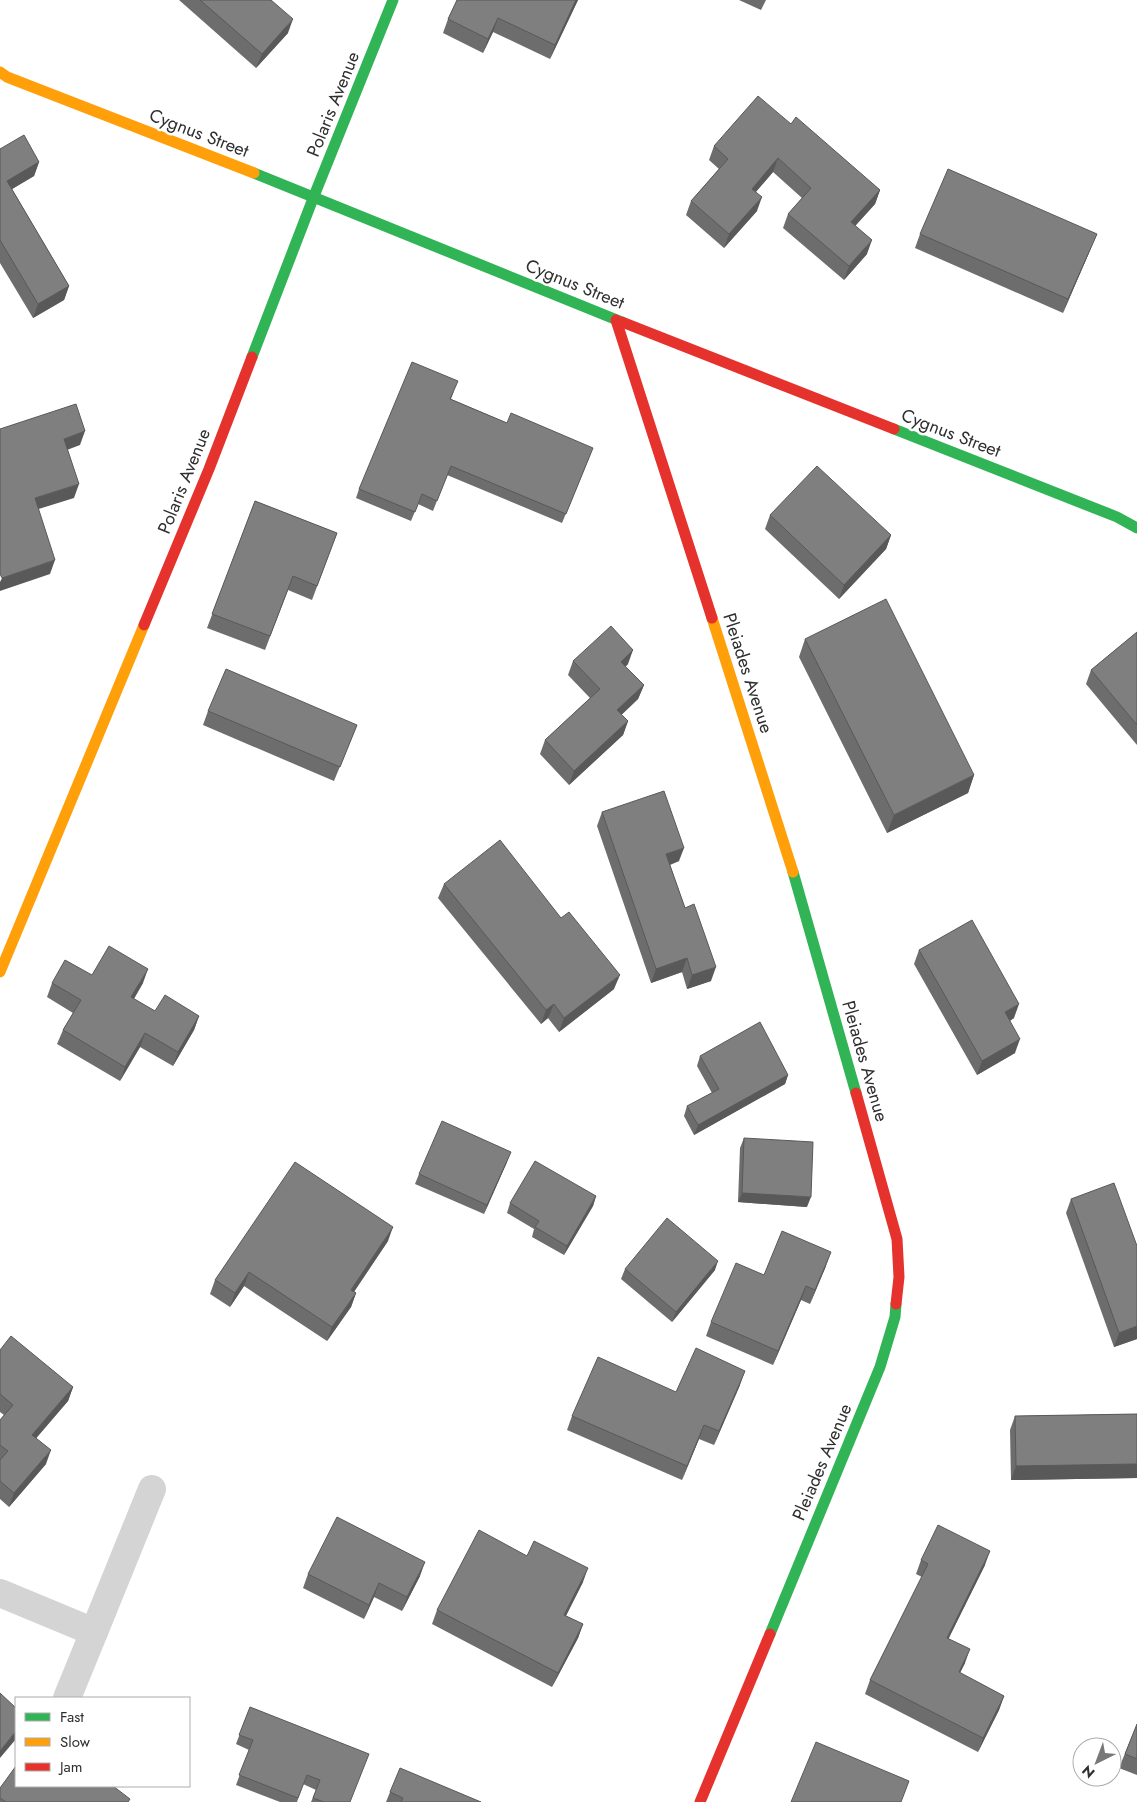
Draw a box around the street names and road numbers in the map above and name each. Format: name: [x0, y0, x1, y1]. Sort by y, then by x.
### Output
street label: Polaris Avenue: [300, 47, 366, 161]
street label: Cygnus Street: [145, 102, 253, 164]
street label: Cygnus Street: [522, 252, 629, 316]
street label: Cygnus Street: [897, 402, 1005, 464]
street label: Polaris Avenue: [151, 424, 217, 538]
street label: Pleiades Avenue: [716, 610, 780, 736]
street label: Pleiades Avenue: [835, 997, 895, 1125]
street label: Pleiades Avenue: [786, 1399, 858, 1525]

